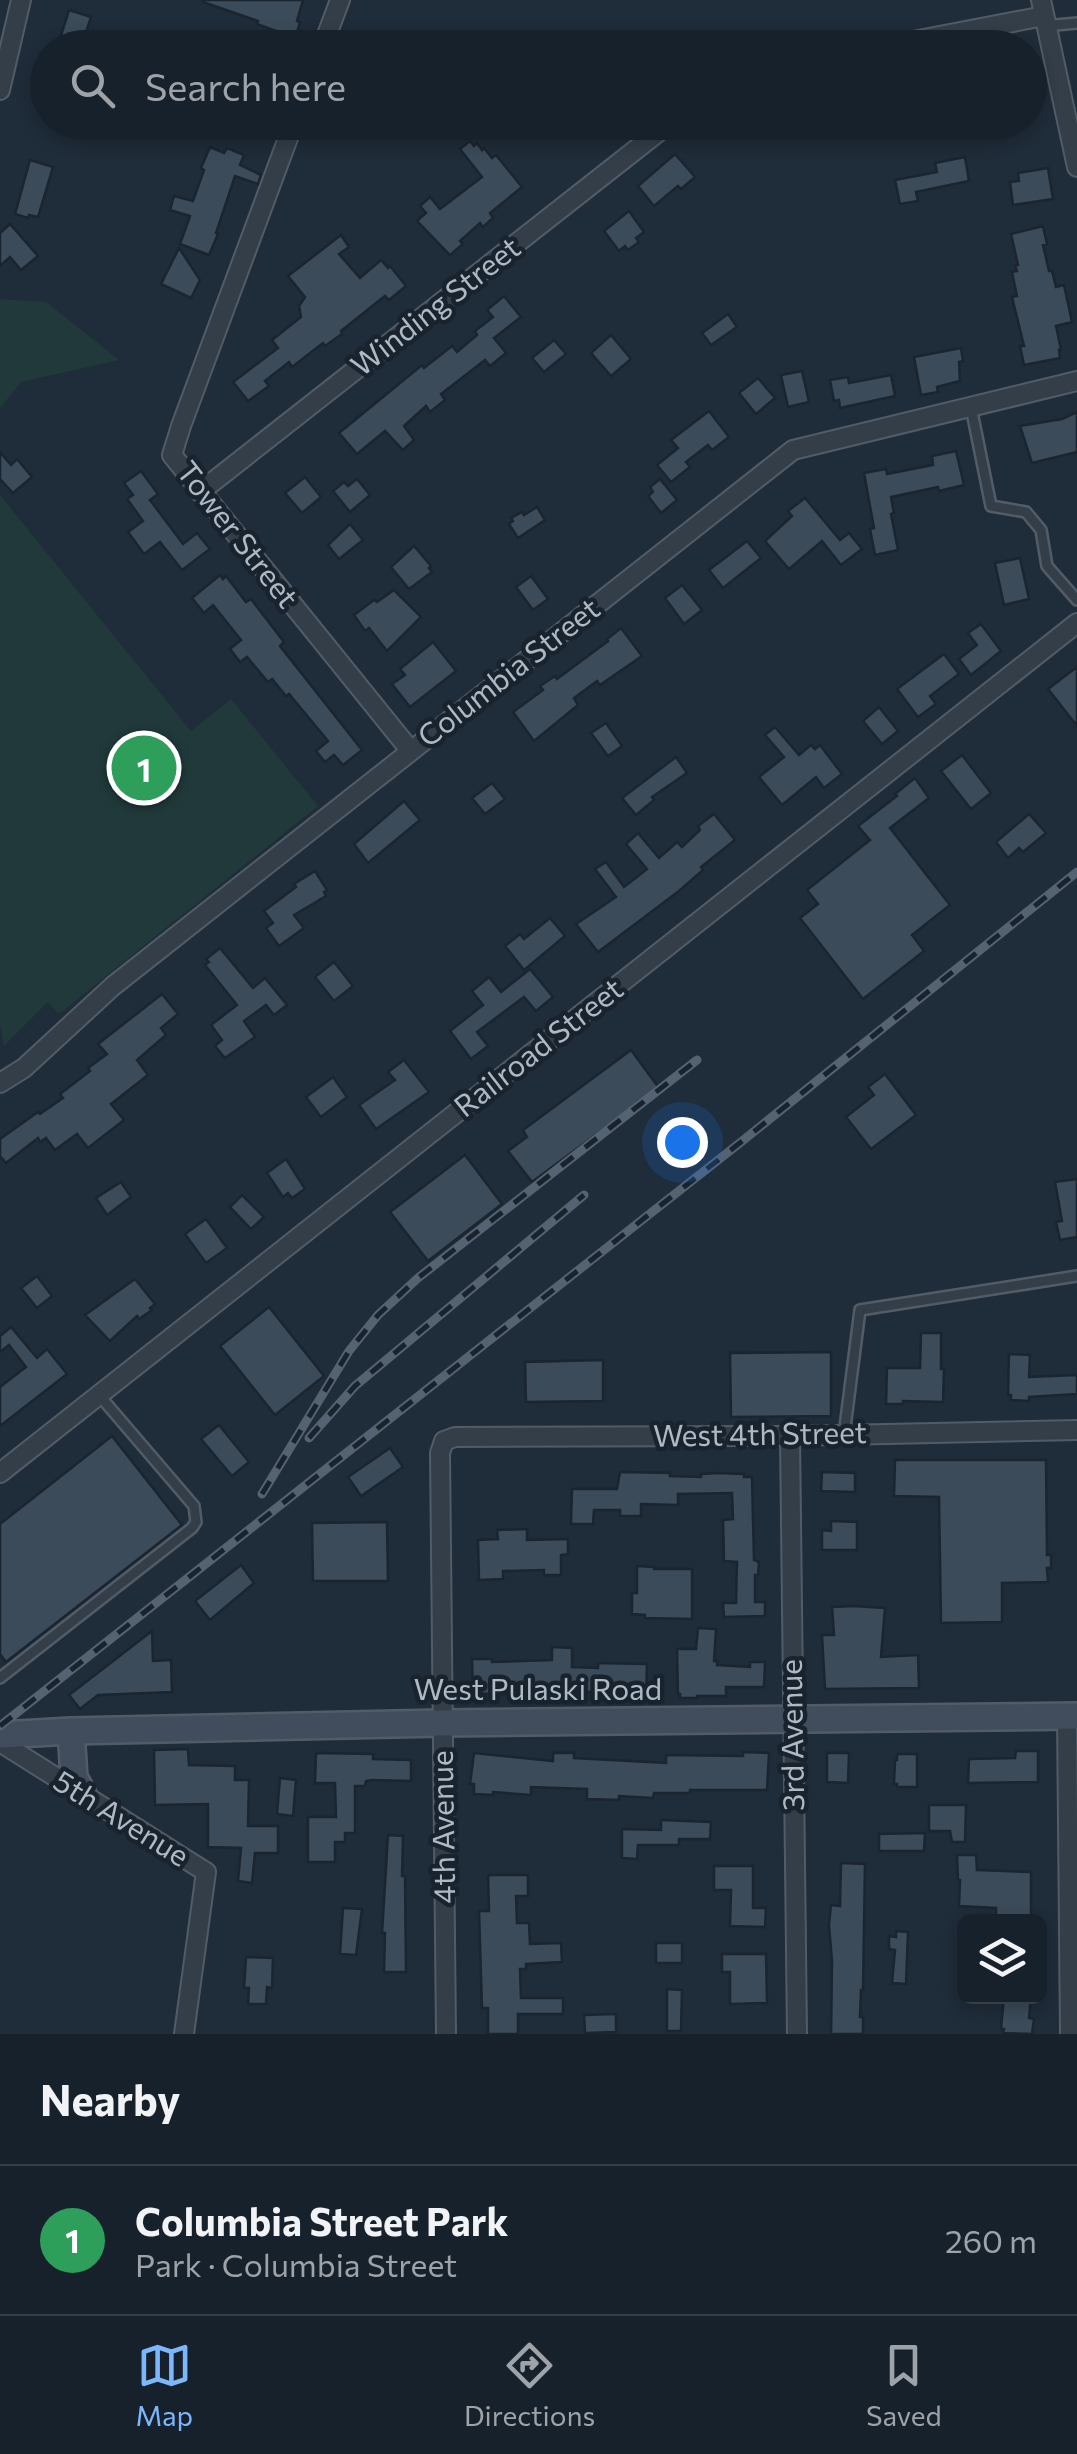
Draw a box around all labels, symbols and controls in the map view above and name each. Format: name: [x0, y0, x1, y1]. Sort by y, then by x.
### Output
search box: [30, 30, 1047, 140]
icon: search: [65, 58, 120, 113]
text: Search here: [145, 62, 346, 109]
street label: Winding Street: [342, 227, 526, 383]
street label: Tower Street: [170, 453, 308, 614]
street label: Columbia Street: [409, 589, 606, 754]
pin: 1: [112, 730, 176, 806]
street label: Railroad Street: [446, 969, 629, 1123]
your location: [657, 1117, 708, 1168]
street label: West 4th Street: [653, 1412, 867, 1453]
street label: 3rd Avenue: [771, 1659, 810, 1811]
street label: West Pulaski Road: [414, 1669, 662, 1706]
street label: 4th Avenue: [422, 1750, 461, 1904]
street label: 5th Avenue: [48, 1761, 197, 1873]
map controls: [957, 1914, 1047, 2004]
button: layers: [957, 1914, 1047, 2004]
text: Nearby: [40, 2073, 180, 2125]
text: Columbia Street Park: [135, 2197, 508, 2244]
text: 1: [65, 2220, 80, 2260]
text: 260 m: [945, 2220, 1037, 2260]
text: Park · Columbia Street: [135, 2244, 457, 2284]
tab: Map: [135, 2338, 193, 2432]
tab: Directions: [464, 2338, 595, 2432]
tab: Saved: [866, 2338, 942, 2432]

